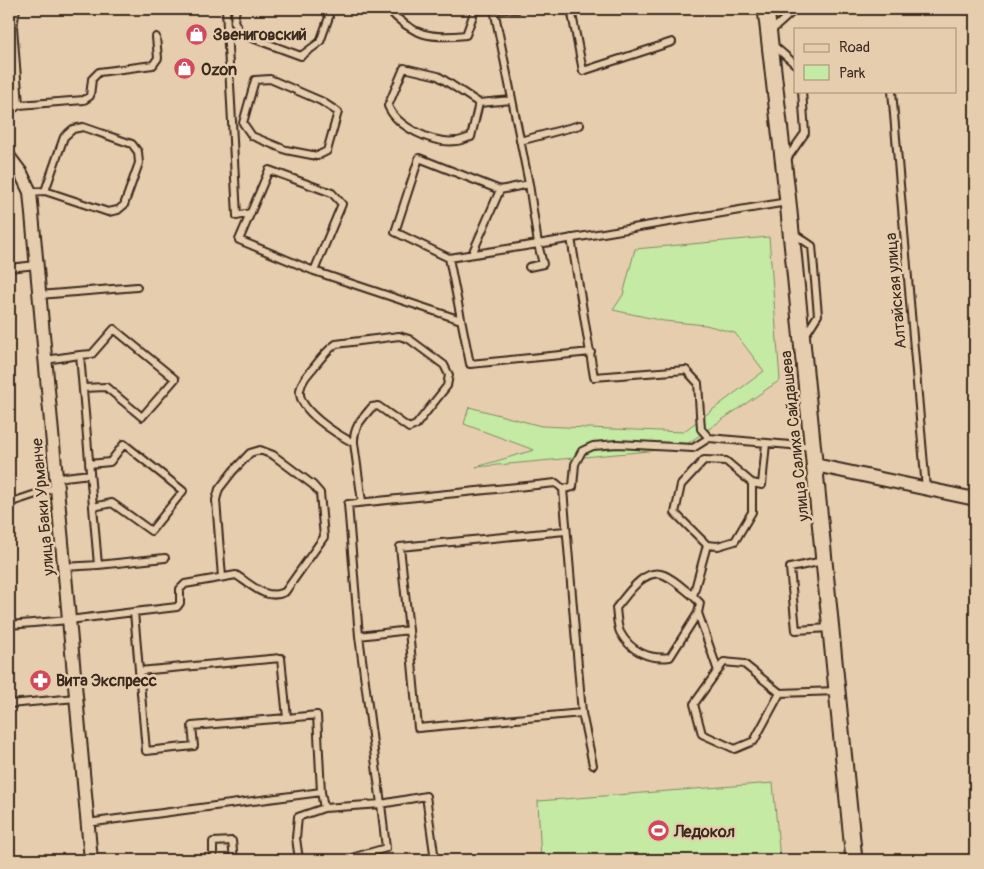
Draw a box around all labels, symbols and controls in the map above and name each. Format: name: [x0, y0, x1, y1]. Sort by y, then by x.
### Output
shop icon: Звениговский: [185, 22, 209, 46]
place label: Звениговский: [213, 25, 307, 45]
legend: [794, 28, 956, 92]
text: Road: [839, 38, 870, 57]
shop icon: Ozon: [173, 57, 197, 81]
place label: Ozon: [201, 60, 237, 80]
text: Park: [839, 64, 866, 83]
street label: Алтайская улица: [881, 232, 911, 350]
street label: улица Салиха Сайдашева: [776, 350, 814, 523]
street label: улица Баки Урманче: [27, 437, 59, 578]
pharmacy icon: Вита Экспресс: [28, 668, 52, 692]
place label: Вита Экспресс: [56, 671, 157, 691]
sports icon: Ледокол: [646, 819, 670, 843]
place label: Ледокол: [673, 822, 735, 842]

